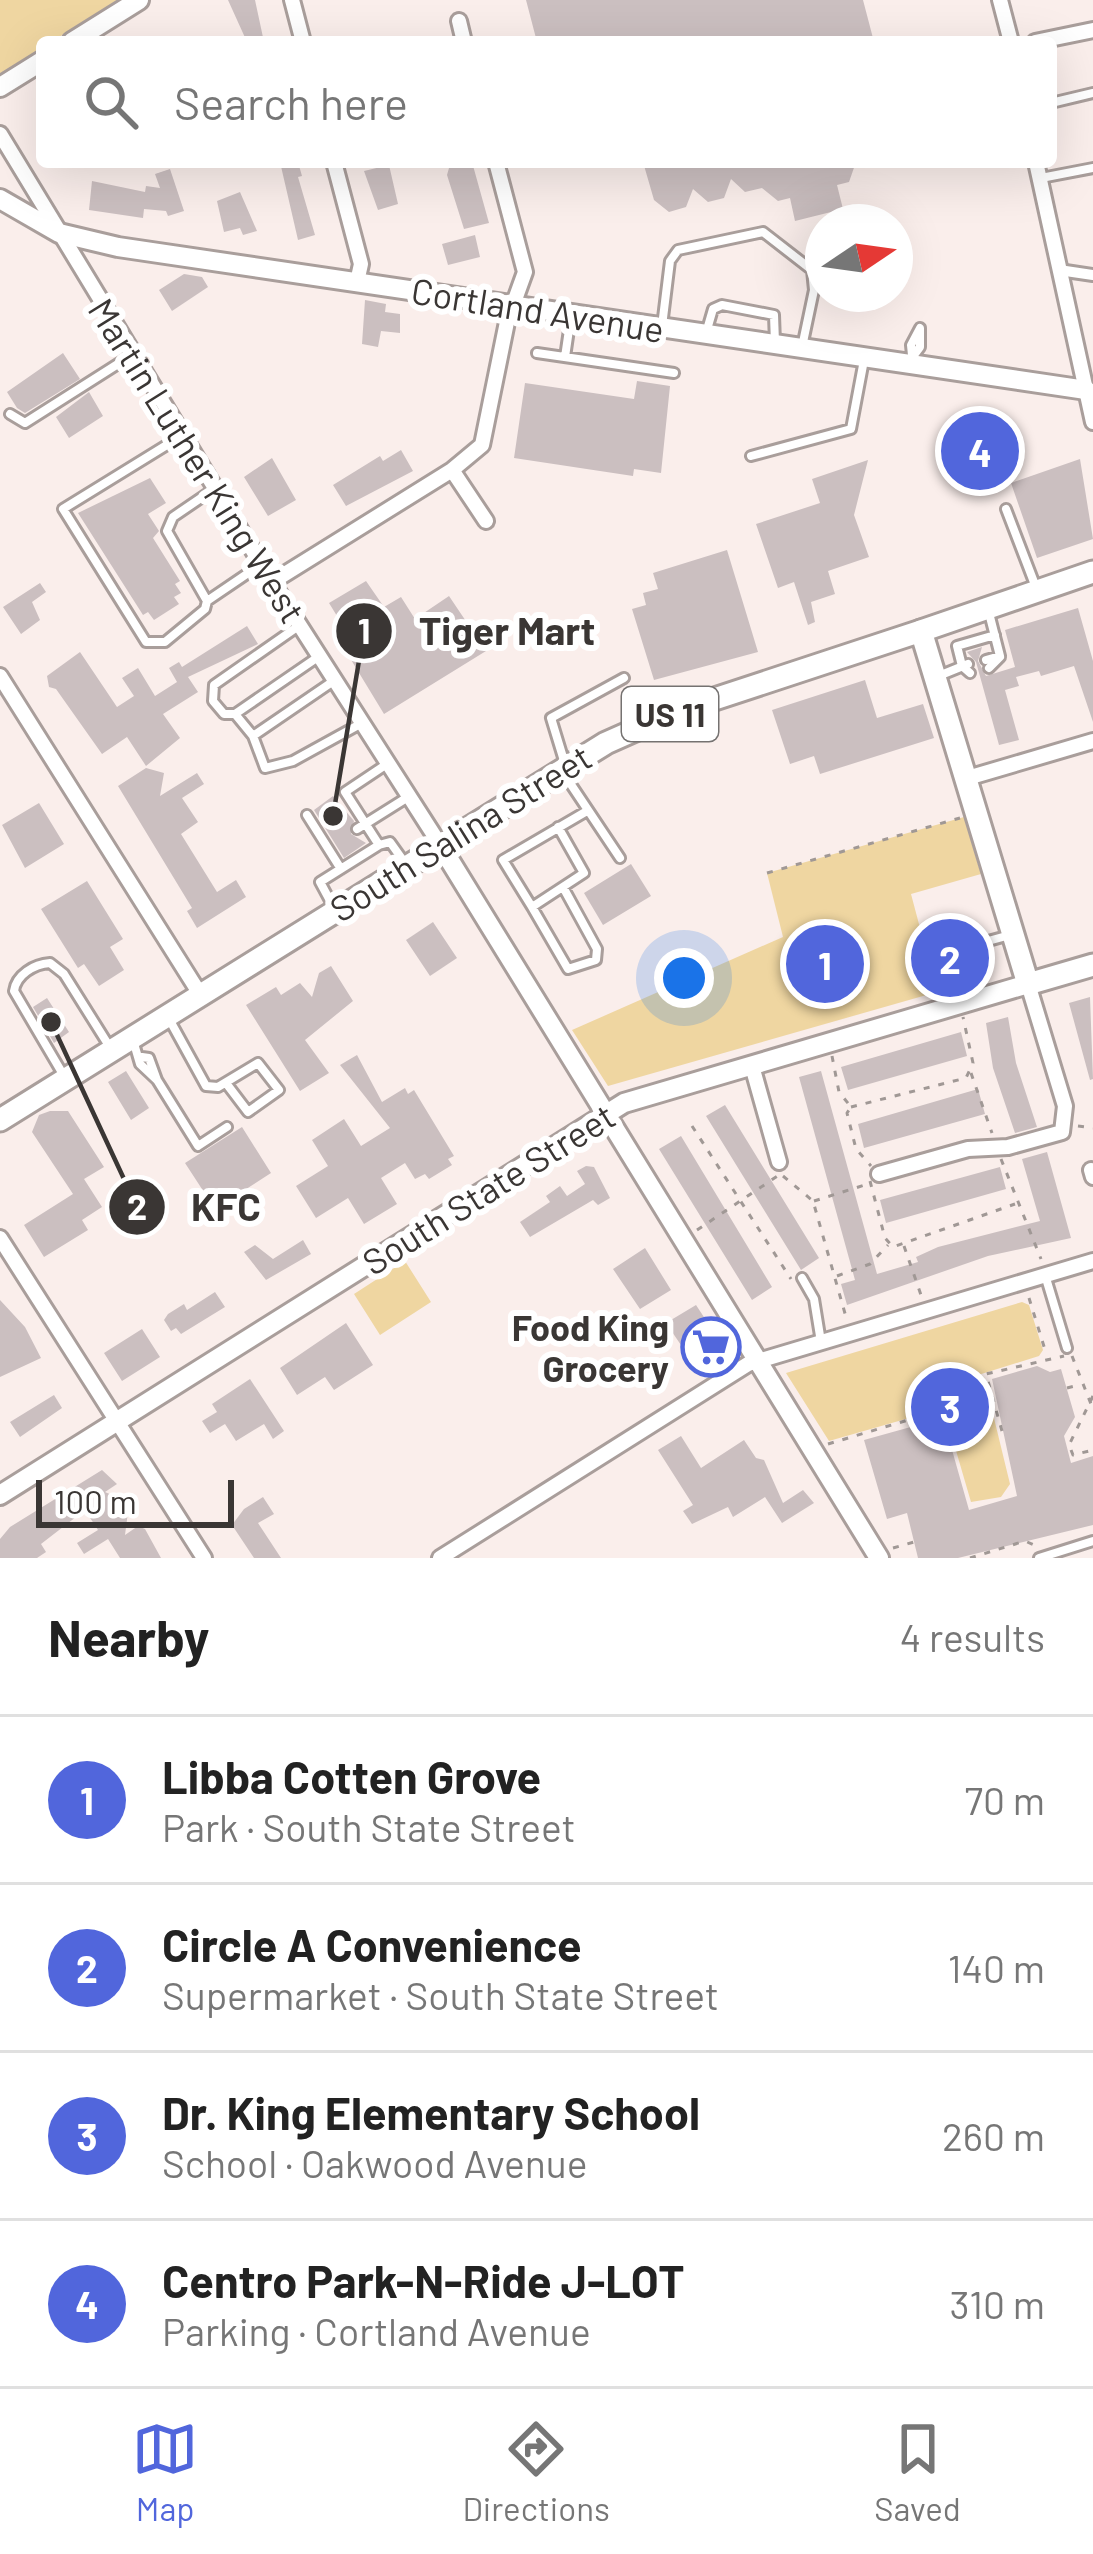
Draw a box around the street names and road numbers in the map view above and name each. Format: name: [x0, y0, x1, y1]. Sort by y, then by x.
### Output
street label: Cortland Avenue: [409, 268, 667, 350]
street label: Martin Luther King West: [81, 290, 315, 630]
road number: US 11: [622, 687, 718, 741]
street label: South Salina Street: [322, 734, 598, 930]
street label: South State Street: [354, 1093, 622, 1283]

